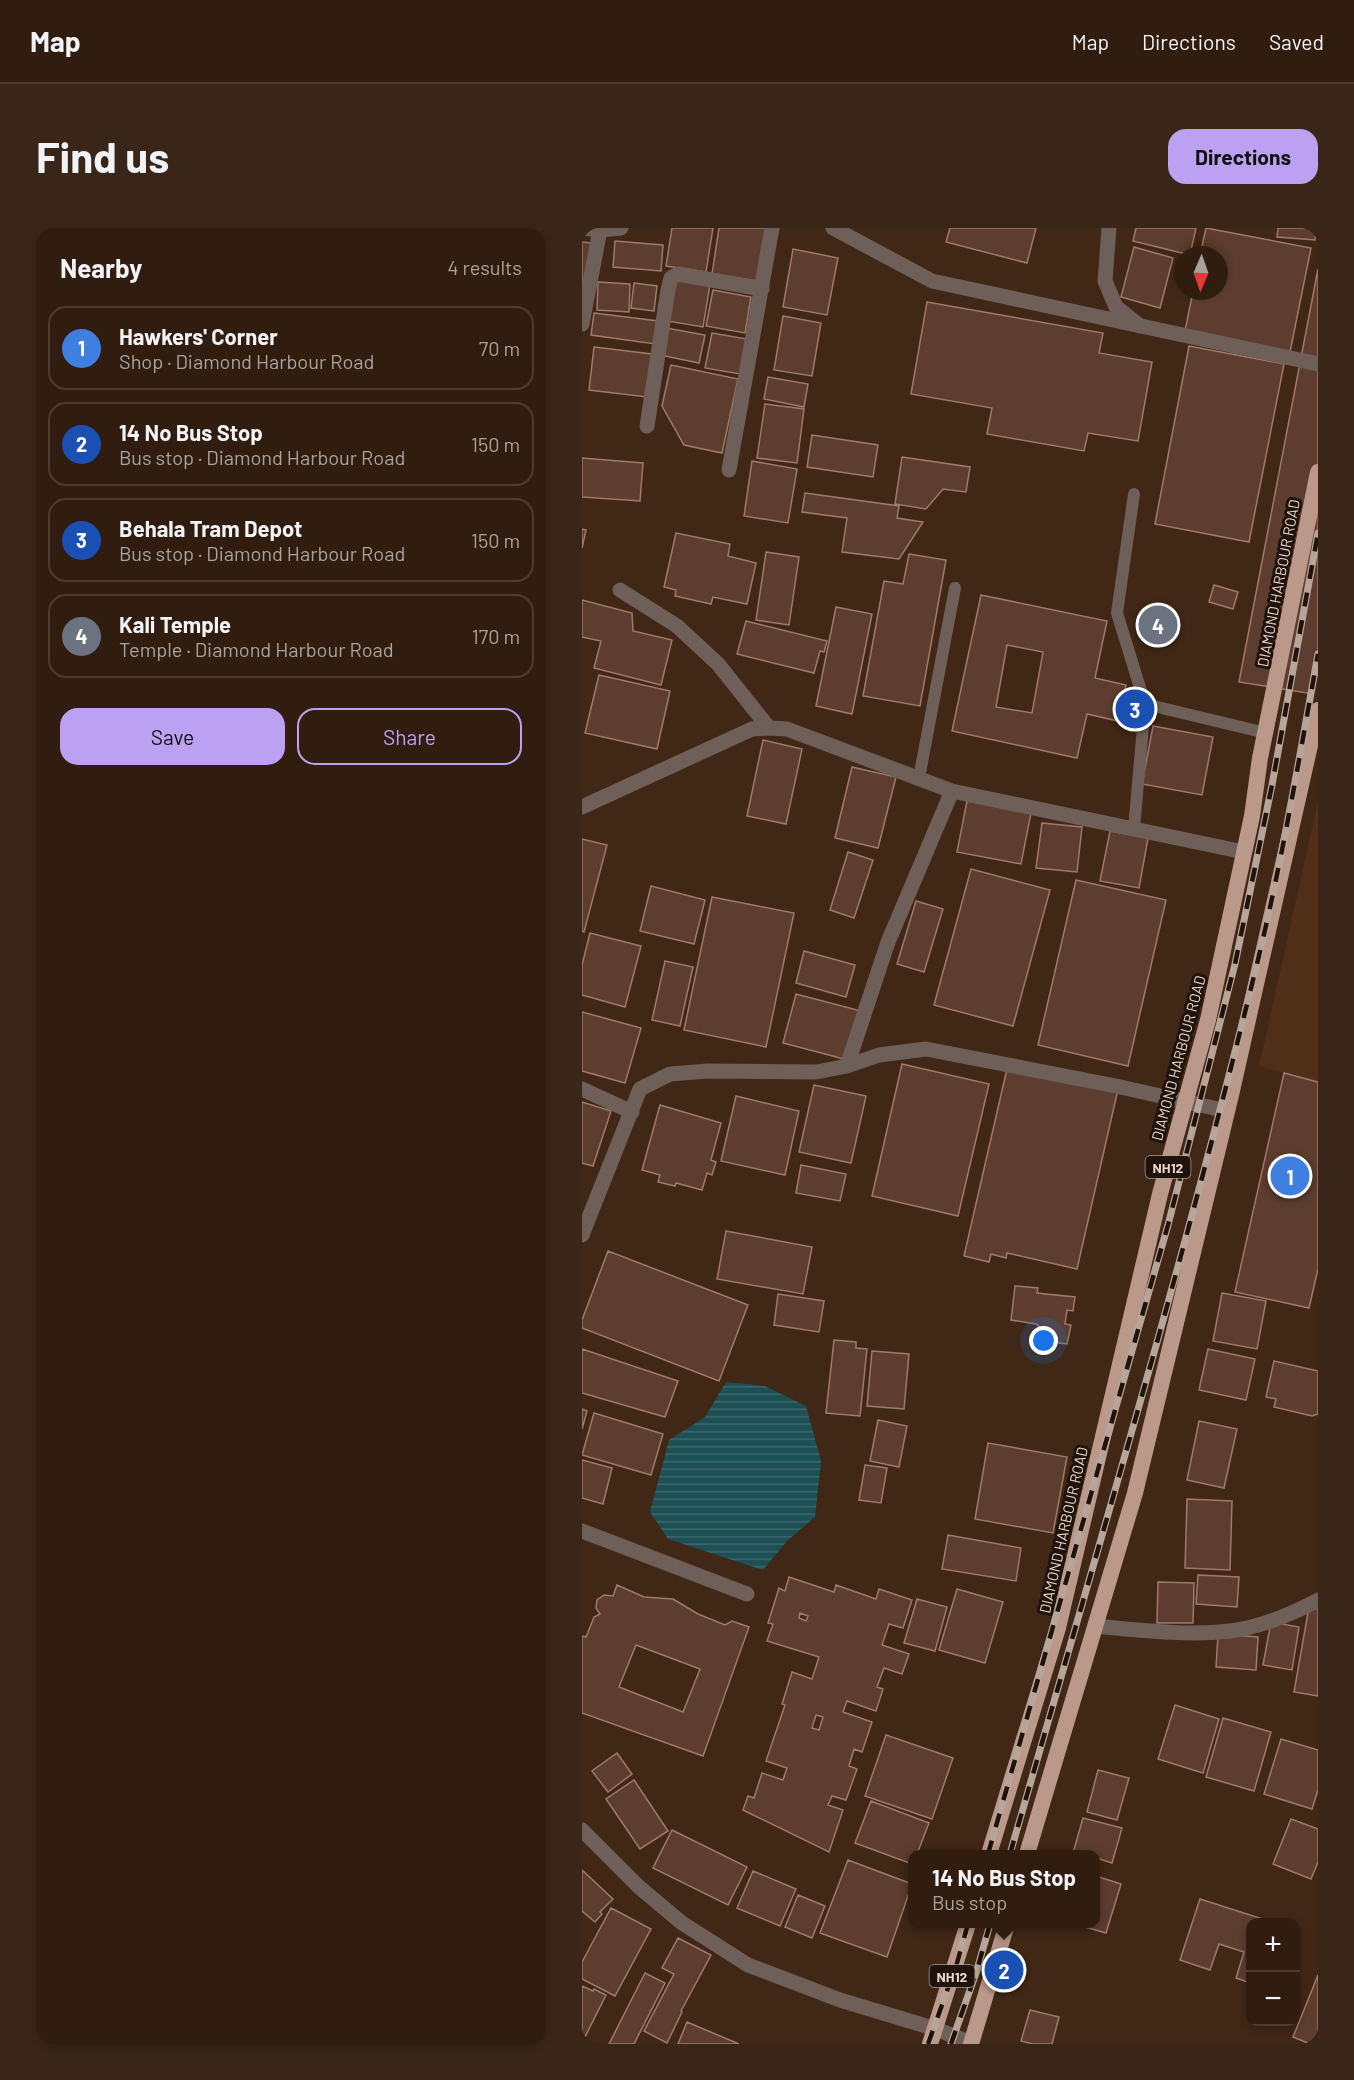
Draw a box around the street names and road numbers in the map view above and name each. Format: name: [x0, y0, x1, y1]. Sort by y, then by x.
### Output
street label: DIAMOND HARBOUR ROAD: [1253, 498, 1303, 668]
street label: DIAMOND HARBOUR ROAD: [1147, 973, 1209, 1143]
road number: NH12: [1146, 1156, 1190, 1178]
street label: DIAMOND HARBOUR ROAD: [1035, 1445, 1091, 1615]
road number: NH12: [930, 1965, 974, 1987]

